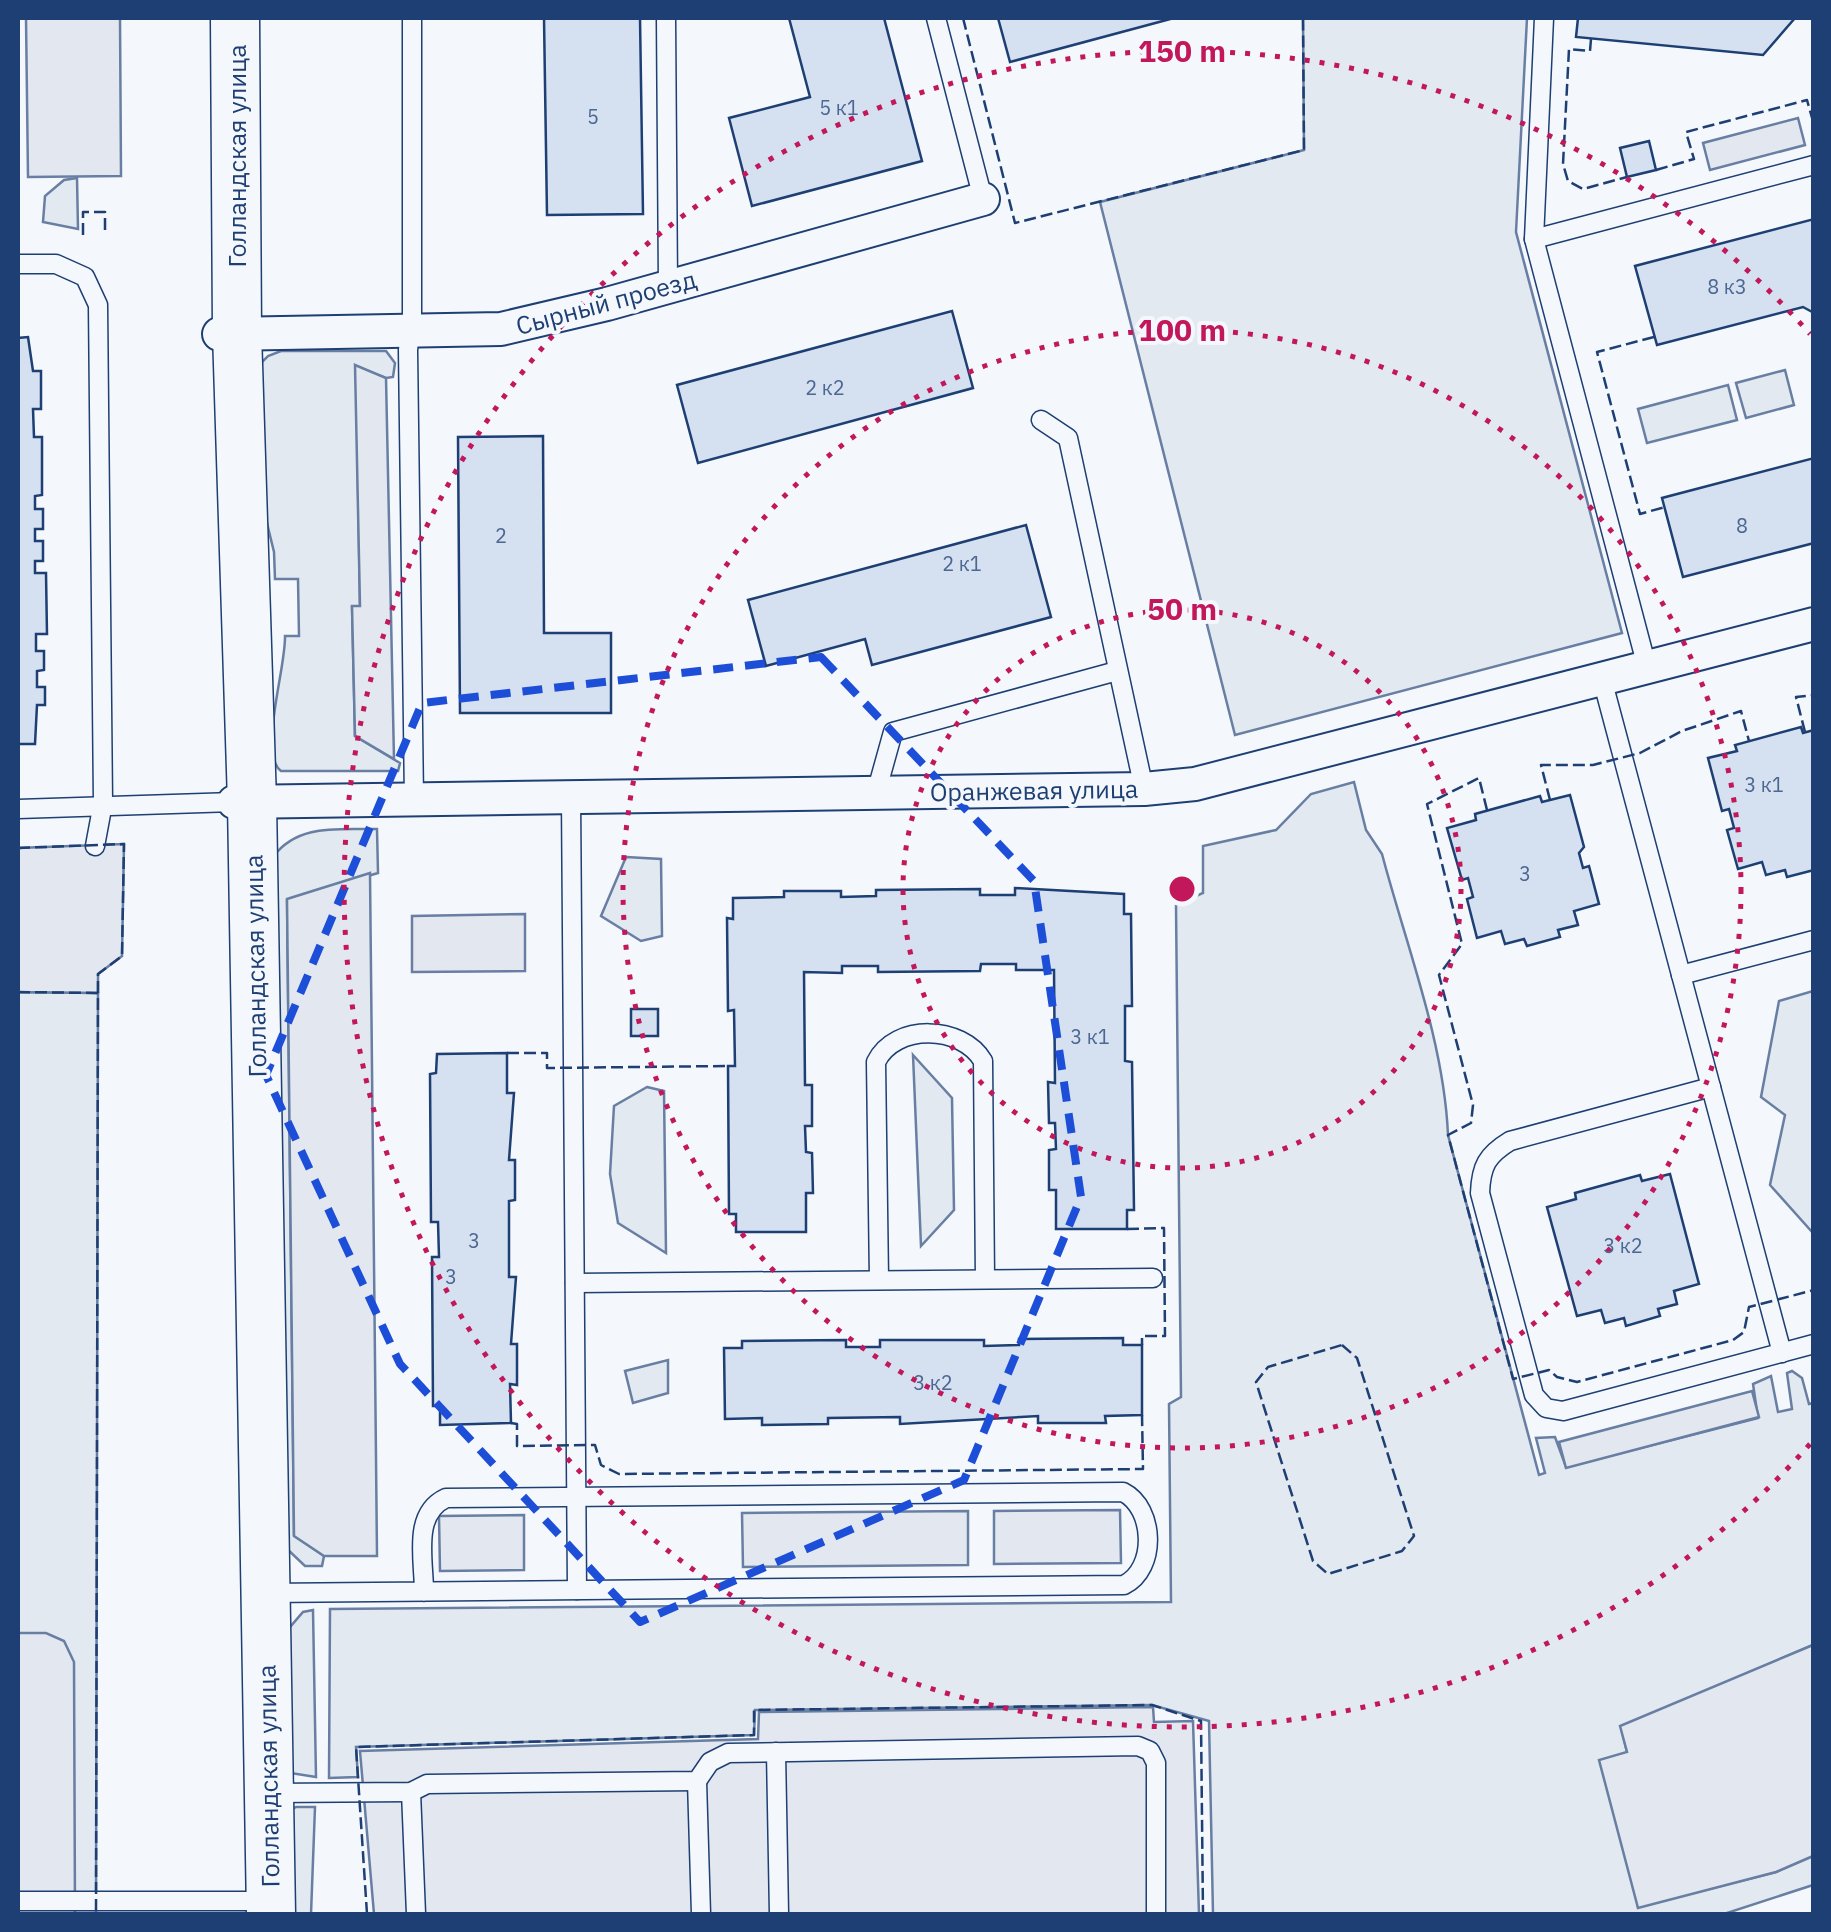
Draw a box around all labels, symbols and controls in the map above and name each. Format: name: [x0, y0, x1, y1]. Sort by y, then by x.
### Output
text: 150 m: [1138, 31, 1226, 70]
street label: Голландская улица: [220, 44, 253, 268]
house number: 5 к1: [819, 94, 859, 121]
house number: 5: [587, 103, 599, 130]
street label: Сырный проезд: [512, 262, 700, 342]
house number: 8 к3: [1707, 273, 1747, 300]
text: 100 m: [1138, 310, 1226, 349]
house number: 2 к2: [805, 374, 845, 401]
house number: 8: [1736, 512, 1748, 539]
house number: 2: [495, 522, 507, 549]
house number: 2 к1: [942, 550, 982, 577]
text: 50 m: [1147, 589, 1217, 628]
house number: 3 к1: [1744, 771, 1784, 798]
street label: Оранжевая улица: [929, 772, 1139, 808]
street label: Голландская улица: [237, 854, 273, 1078]
house number: 3: [1519, 860, 1531, 887]
centre of rings: [1164, 871, 1200, 907]
house number: 3 к1: [1070, 1023, 1110, 1050]
house number: 3: [468, 1227, 480, 1254]
house number: 3 к2: [1603, 1232, 1643, 1259]
house number: 3: [445, 1263, 457, 1290]
house number: 3 к2: [913, 1369, 953, 1396]
street label: Голландская улица: [250, 1664, 286, 1888]

